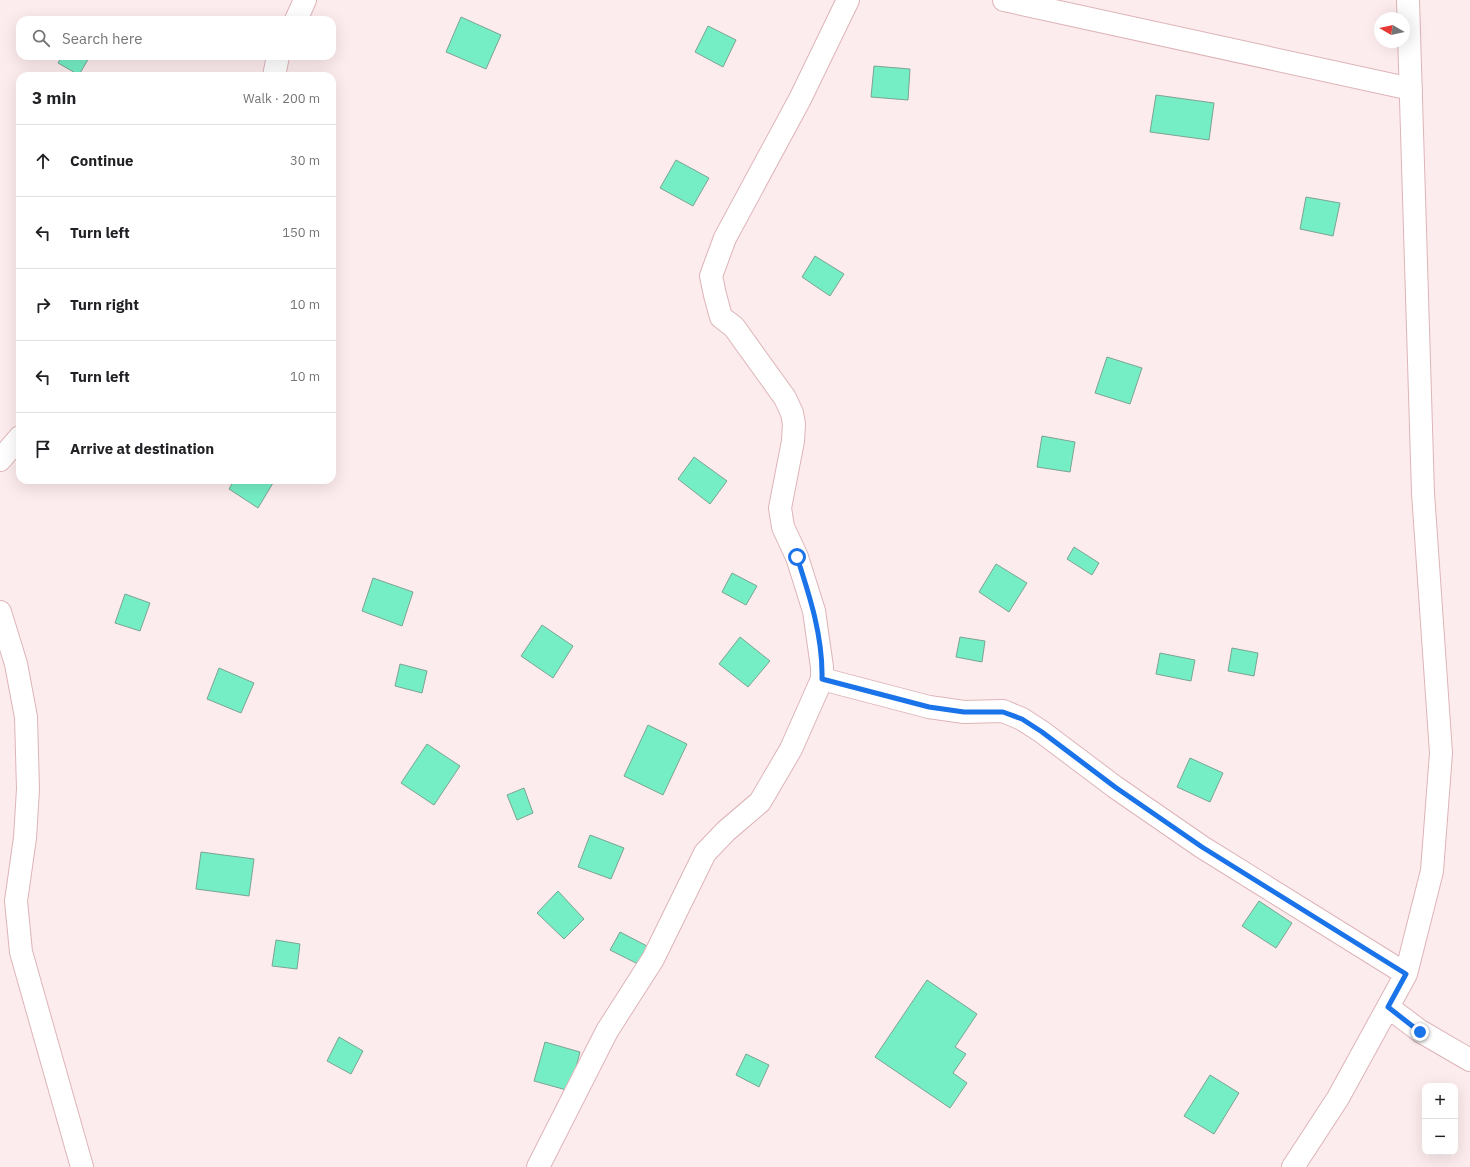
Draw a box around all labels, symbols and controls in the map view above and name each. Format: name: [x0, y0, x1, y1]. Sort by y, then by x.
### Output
north arrow: [1374, 12, 1410, 48]
search box: [16, 16, 336, 60]
icon: search: [30, 27, 52, 49]
text: Search here: [62, 29, 142, 48]
text: 3 min: [32, 87, 76, 109]
text: Walk · 200 m: [243, 90, 320, 107]
icon: ahead: [32, 150, 54, 172]
text: Continue: [70, 151, 134, 170]
text: 30 m: [290, 152, 320, 169]
icon: left: [32, 222, 54, 244]
text: Turn left: [70, 223, 130, 242]
text: 150 m: [282, 224, 320, 241]
icon: right: [32, 294, 54, 316]
text: Turn right: [70, 295, 139, 314]
text: 10 m: [290, 296, 320, 313]
icon: left: [32, 366, 54, 388]
text: Turn left: [70, 367, 130, 386]
text: 10 m: [290, 368, 320, 385]
icon: arrive: [32, 438, 54, 460]
text: Arrive at destination: [70, 439, 214, 458]
route start: [788, 548, 806, 566]
route end: [1411, 1023, 1429, 1041]
map controls: [1422, 1083, 1458, 1155]
button: +: [1422, 1083, 1458, 1119]
button: −: [1422, 1119, 1458, 1155]

